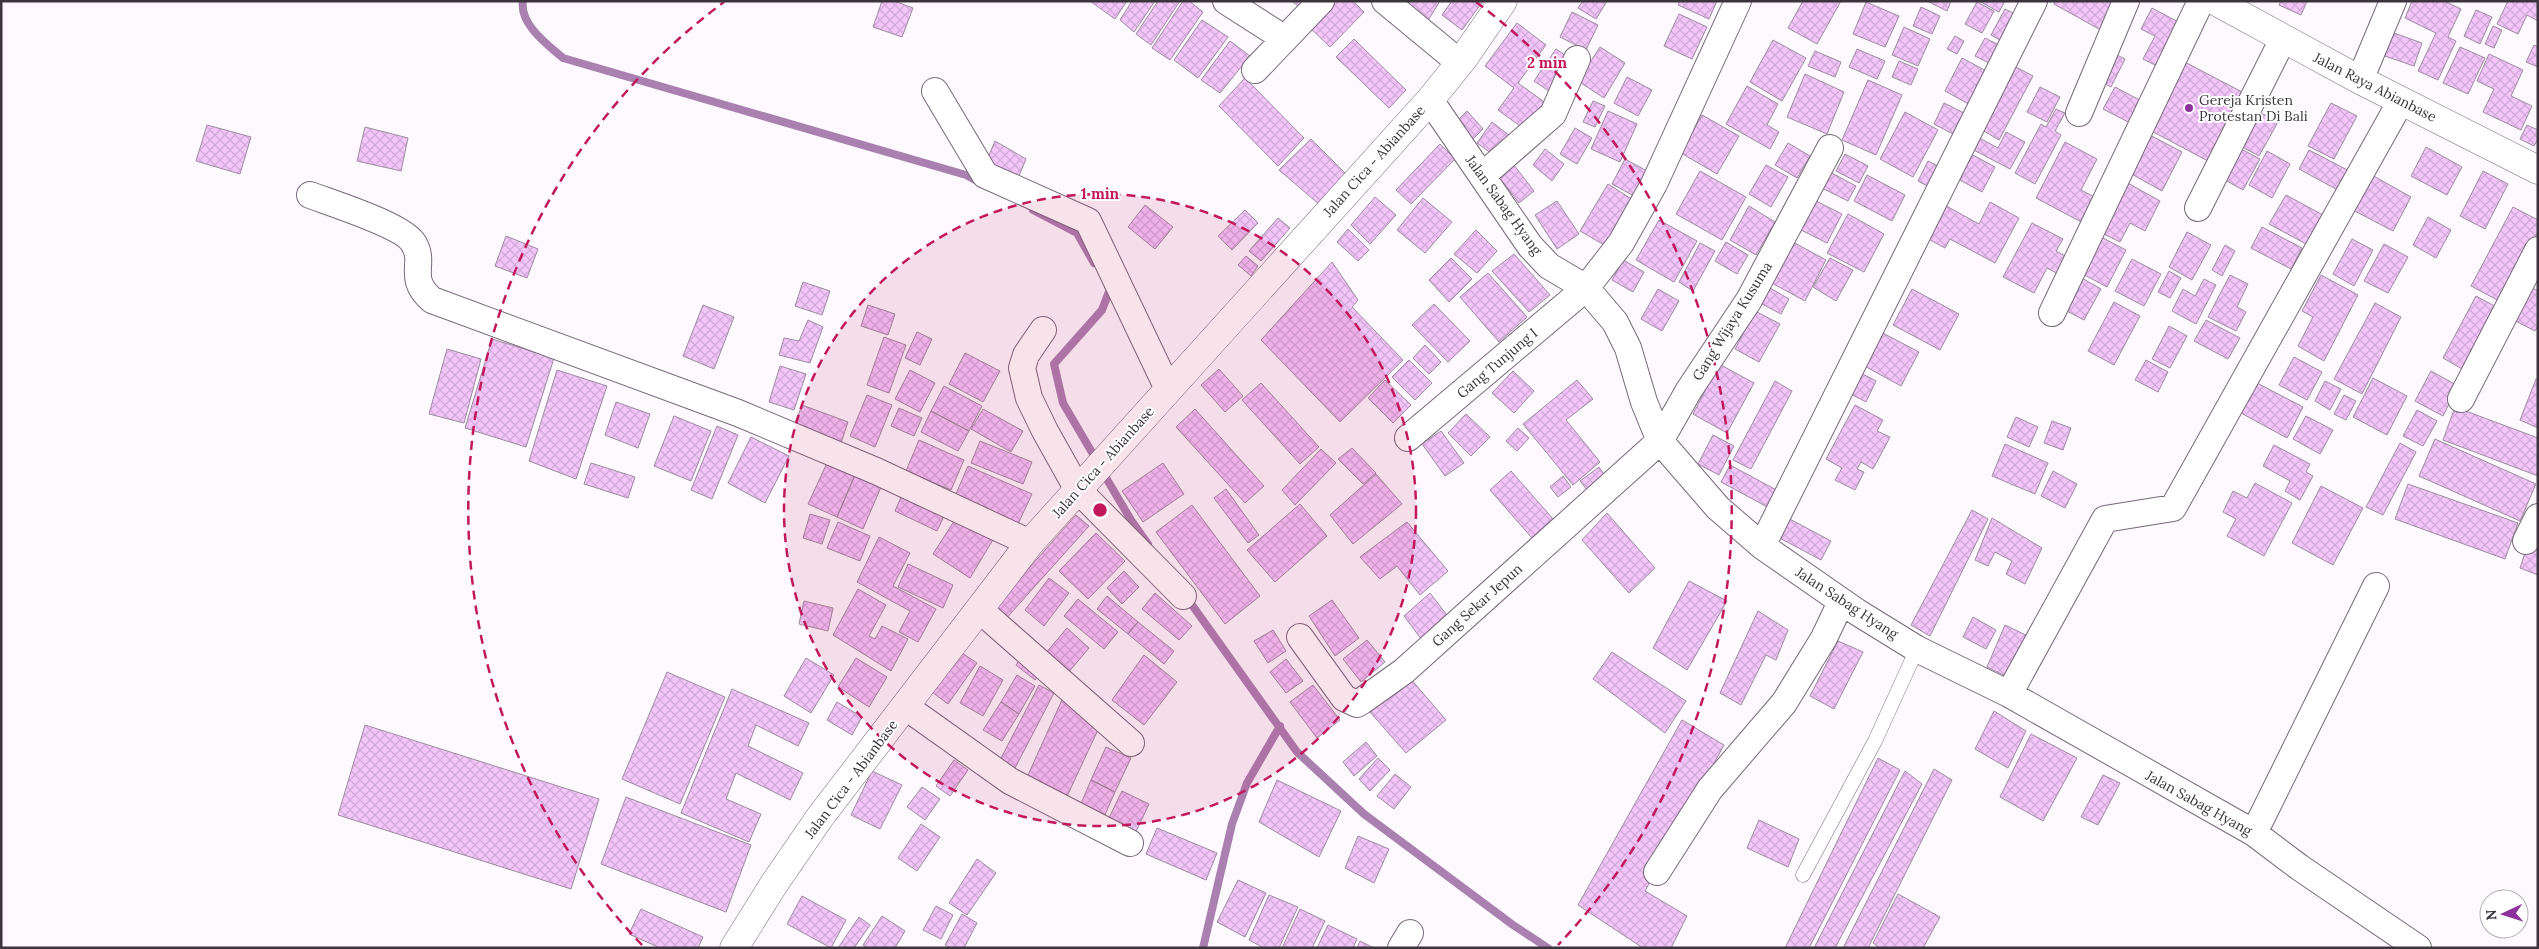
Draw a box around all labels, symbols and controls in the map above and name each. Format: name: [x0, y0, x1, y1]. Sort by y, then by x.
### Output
street label: Jalan Raya Abianbase: [2310, 48, 2440, 126]
text: 2 min: [1527, 53, 1568, 72]
place label: Gereja Kristen Protestan Di Bali: [2199, 91, 2308, 125]
street label: Jalan Cica - Abianbase: [1318, 101, 1429, 221]
marker: Gereja Kristen Protestan Di Bali: [2183, 102, 2195, 114]
street label: Jalan Sabag Hyang: [1461, 151, 1546, 259]
text: 1 min: [1081, 184, 1120, 203]
street label: Gang Wijaya Kusuma: [1688, 258, 1776, 384]
street label: Gang Tunjung I: [1453, 324, 1541, 402]
street label: Jalan Cica - Abianbase: [1047, 402, 1158, 522]
centre of rings: [1091, 501, 1109, 519]
street label: Gang Sekar Jepun: [1428, 559, 1526, 650]
street label: Jalan Sabag Hyang: [1791, 563, 1902, 643]
street label: Jalan Cica - Abianbase: [800, 716, 902, 843]
street label: Jalan Sabag Hyang: [2142, 766, 2256, 840]
north arrow: [2479, 889, 2529, 939]
text: N: [2482, 909, 2500, 921]

